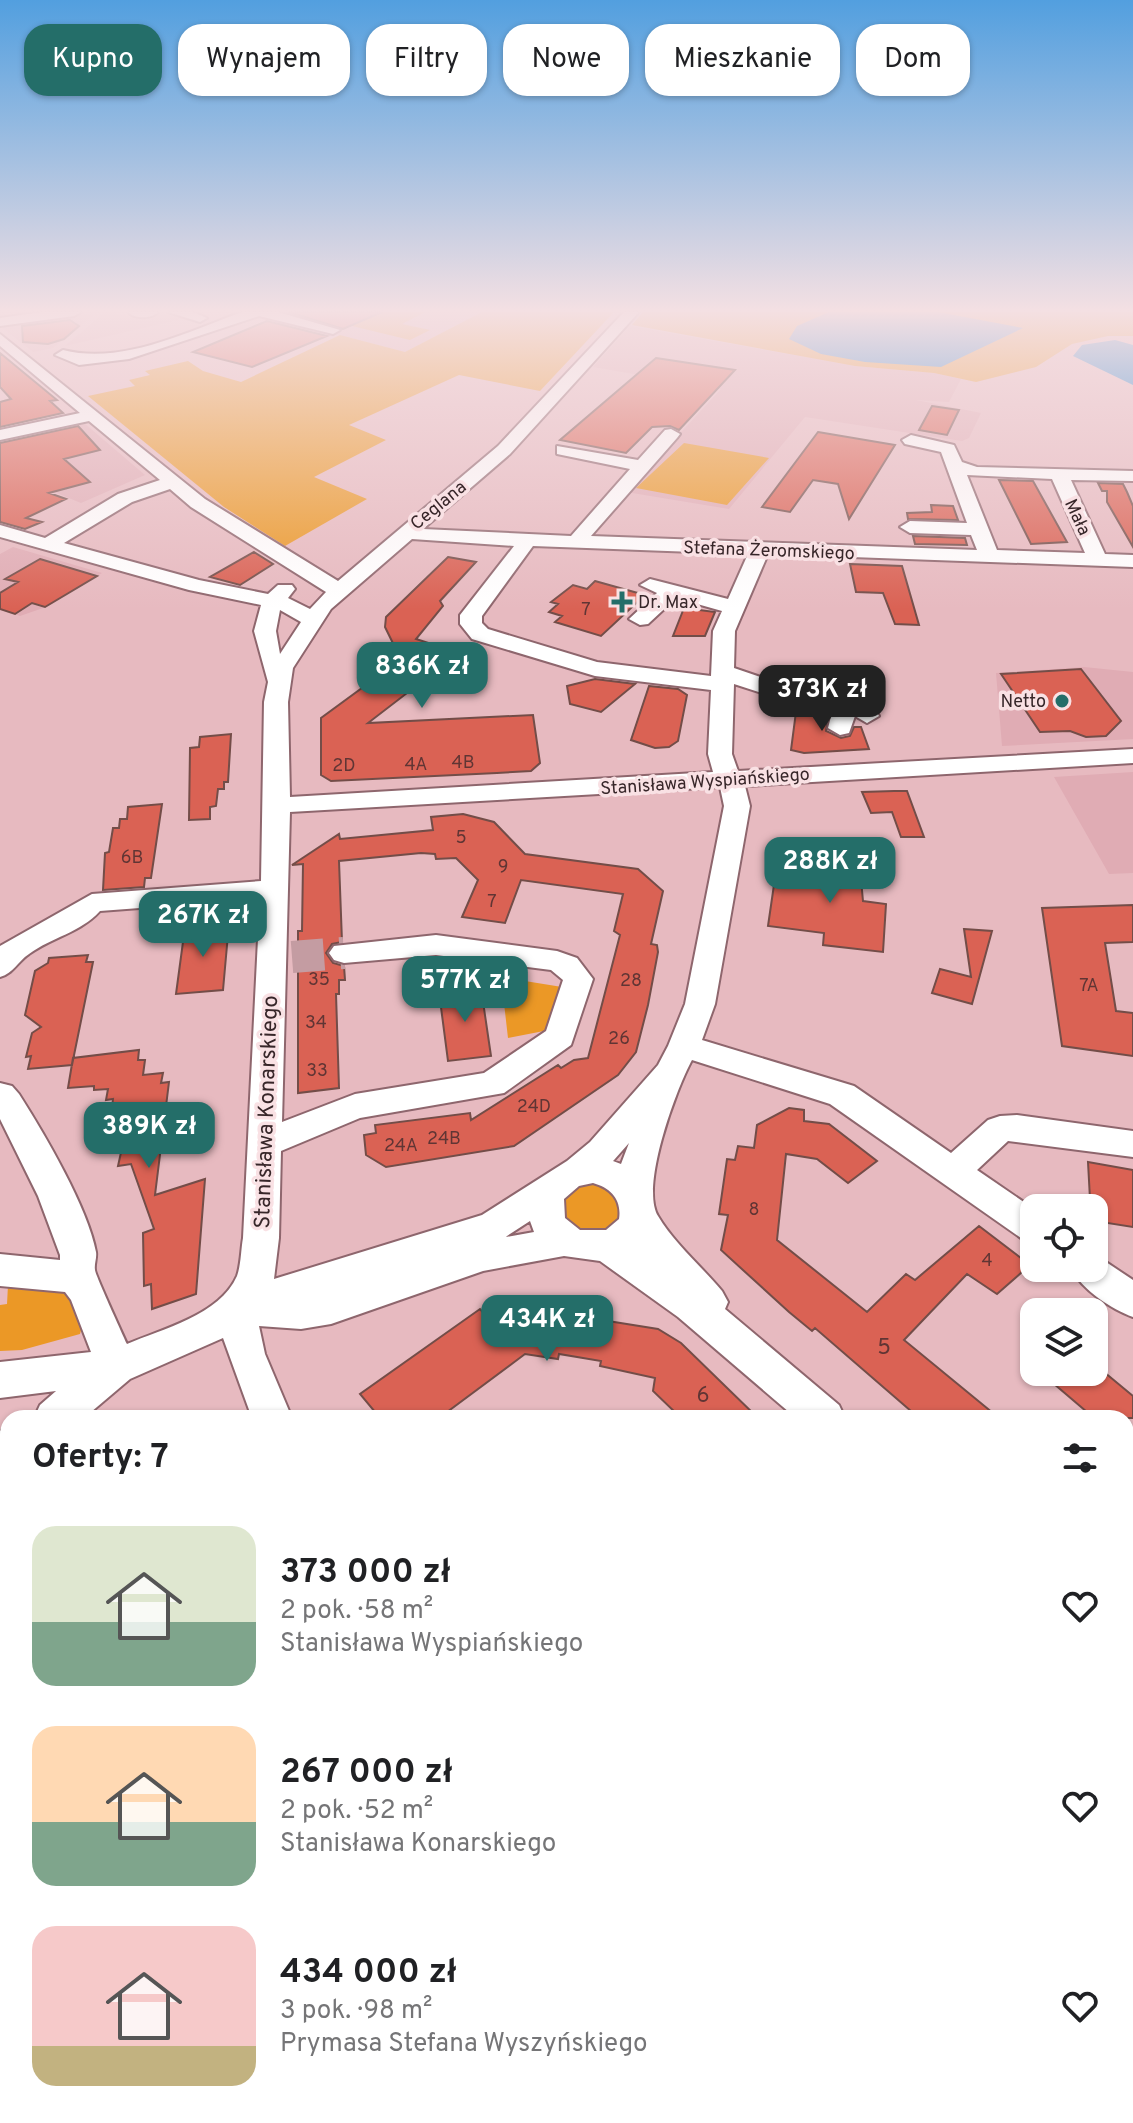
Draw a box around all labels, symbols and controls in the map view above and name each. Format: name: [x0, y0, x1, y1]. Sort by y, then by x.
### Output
chip: Kupno: [24, 24, 162, 96]
chip: Wynajem: [178, 24, 350, 96]
chip: Filtry: [366, 24, 487, 96]
chip: Nowe: [503, 24, 629, 96]
chip: Mieszkanie: [645, 24, 840, 96]
chip: Dom: [856, 24, 970, 96]
street label: Ceglana: [406, 476, 472, 536]
street label: Mała: [1058, 496, 1095, 540]
street label: Stefana Żeromskiego: [683, 535, 855, 566]
place label: Dr. Max: [638, 592, 698, 615]
marker: Dr. Max: [613, 593, 631, 611]
house number: 7: [581, 599, 591, 622]
pin: 836K zł: [348, 642, 496, 710]
text: 836K zł: [375, 651, 469, 684]
pin: 373K zł: [748, 665, 896, 733]
text: 373K zł: [777, 674, 867, 707]
place label: Netto: [1001, 691, 1046, 714]
marker: Netto: [1053, 692, 1071, 710]
house number: 4B: [452, 752, 475, 775]
house number: 4A: [404, 754, 428, 777]
house number: 2D: [332, 755, 356, 778]
street label: Stanisława Wyspiańskiego: [600, 764, 811, 801]
house number: 5: [455, 827, 467, 850]
pin: 288K zł: [756, 837, 904, 905]
text: 288K zł: [782, 846, 878, 879]
house number: 6B: [121, 847, 143, 870]
house number: 9: [498, 856, 508, 879]
pin: 267K zł: [129, 891, 277, 959]
house number: 7: [487, 891, 497, 914]
text: 267K zł: [157, 900, 249, 933]
pin: 577K zł: [391, 956, 539, 1024]
text: 577K zł: [420, 965, 510, 998]
house number: 35: [308, 969, 330, 992]
house number: 28: [620, 970, 642, 993]
house number: 7A: [1079, 975, 1099, 998]
street label: Stanisława Konarskiego: [250, 995, 285, 1229]
house number: 34: [305, 1012, 327, 1035]
house number: 26: [608, 1028, 630, 1051]
house number: 33: [306, 1060, 328, 1083]
house number: 24D: [517, 1096, 551, 1119]
pin: 389K zł: [75, 1102, 223, 1170]
text: 389K zł: [102, 1111, 196, 1144]
house number: 24B: [427, 1128, 461, 1151]
house number: 24A: [384, 1135, 418, 1158]
map controls: [1020, 1194, 1108, 1386]
button: locate: [1020, 1194, 1108, 1282]
house number: 8: [749, 1199, 760, 1222]
house number: 4: [981, 1250, 993, 1273]
pin: 434K zł: [473, 1295, 621, 1363]
button: layers: [1020, 1298, 1108, 1386]
text: 434K zł: [499, 1304, 595, 1337]
house number: 5: [877, 1335, 891, 1362]
house number: 6: [696, 1383, 710, 1410]
icon: filters: [1058, 1436, 1102, 1480]
text: Oferty: 7: [32, 1437, 169, 1480]
text: 373 000 zł: [280, 1552, 451, 1595]
icon: home: [96, 1558, 192, 1654]
icon: heart: [1058, 1584, 1102, 1628]
text: 2 pok. · 58 m²: [280, 1595, 433, 1628]
text: Stanisława Wyspiańskiego: [280, 1628, 583, 1661]
text: 267 000 zł: [280, 1752, 453, 1795]
icon: home: [96, 1758, 192, 1854]
icon: heart: [1058, 1784, 1102, 1828]
text: 2 pok. · 52 m²: [280, 1795, 433, 1828]
text: Stanisława Konarskiego: [280, 1828, 556, 1861]
text: 434 000 zł: [280, 1952, 457, 1995]
icon: home: [96, 1958, 192, 2054]
icon: heart: [1058, 1984, 1102, 2028]
text: 3 pok. · 98 m²: [280, 1995, 432, 2028]
text: Prymasa Stefana Wyszyńskiego: [280, 2028, 648, 2061]

